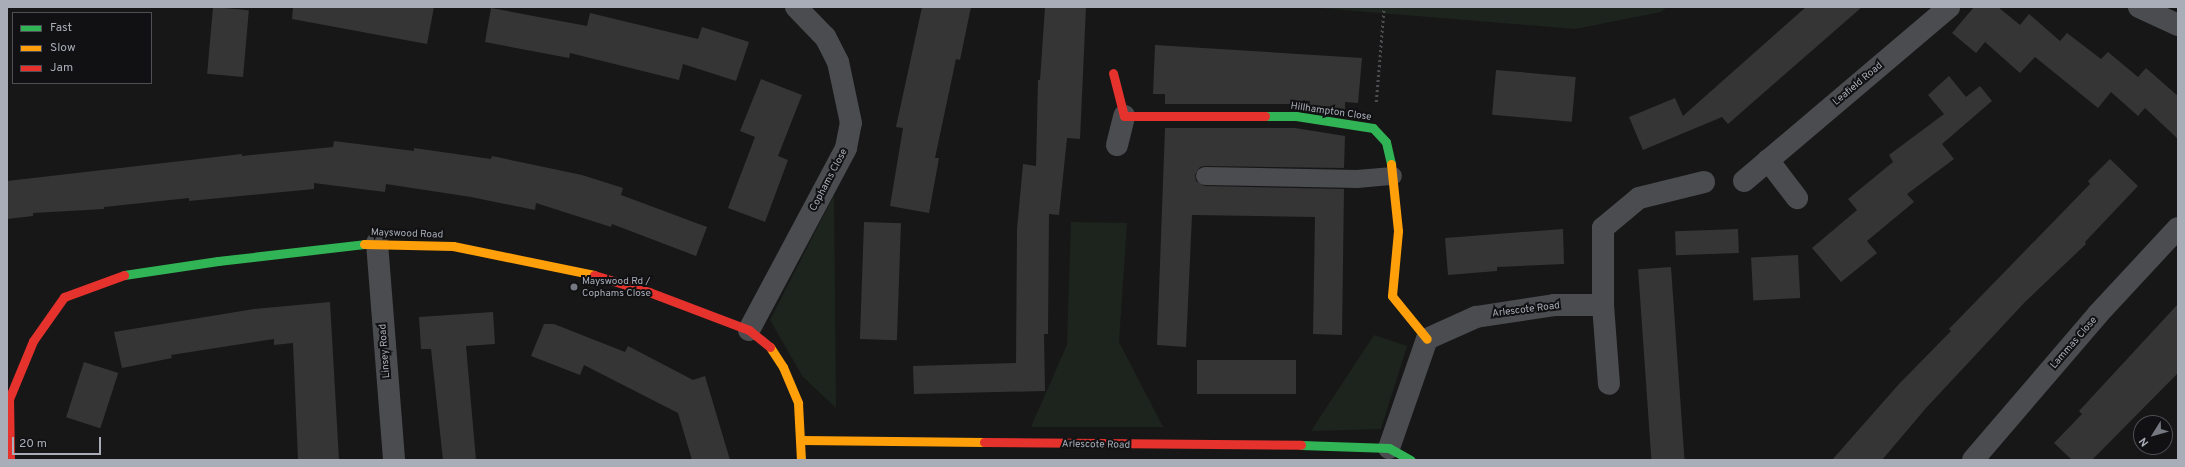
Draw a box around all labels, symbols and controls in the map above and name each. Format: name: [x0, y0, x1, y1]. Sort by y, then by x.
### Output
legend: [12, 12, 152, 84]
text: Fast: [50, 20, 72, 36]
text: Slow: [50, 40, 76, 56]
text: Jam: [50, 60, 73, 76]
street label: Leafield Road: [1831, 60, 1885, 108]
street label: Hillhampton Close: [1290, 100, 1372, 124]
street label: Cophams Close: [808, 147, 850, 213]
street label: Mayswood Road: [371, 227, 443, 241]
place label: Mayswood Rd / Cophams Close: [582, 275, 651, 298]
marker: Mayswood Rd / Cophams Close: [569, 282, 579, 292]
street label: Arlescote Road: [1491, 300, 1561, 320]
street label: Lammas Close: [2048, 315, 2100, 371]
street label: Linsey Road: [377, 323, 393, 379]
north arrow: [2133, 415, 2173, 455]
scale bar: [14, 429, 103, 455]
text: N: [2136, 434, 2152, 449]
text: 20 m: [19, 436, 47, 452]
street label: Arlescote Road: [1062, 438, 1130, 452]

